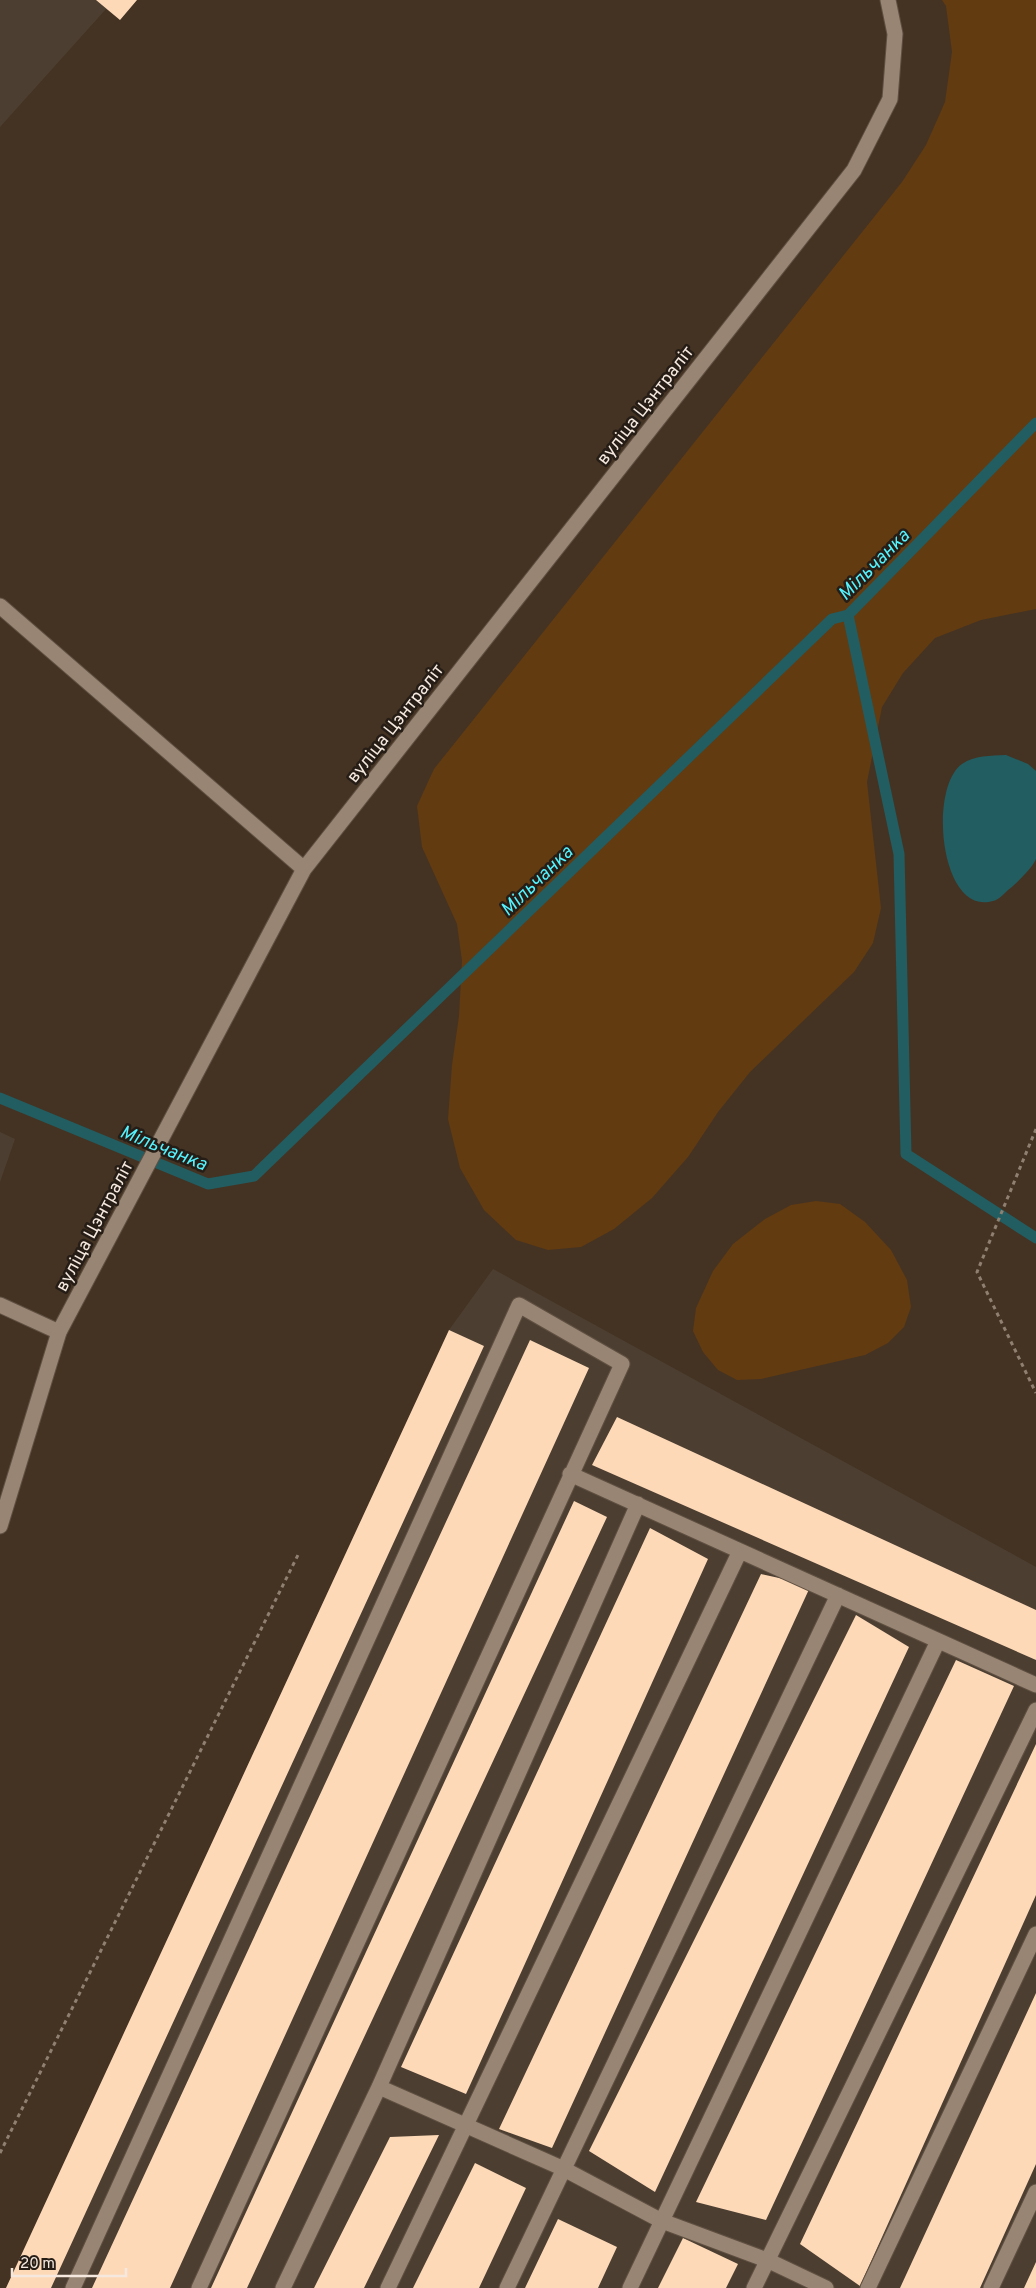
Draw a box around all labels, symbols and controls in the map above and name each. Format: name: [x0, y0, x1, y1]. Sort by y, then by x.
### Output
street label: вуліца Цэнтраліт: [593, 342, 700, 470]
water label: Мільчанка: [833, 524, 915, 606]
street label: вуліца Цэнтраліт: [343, 660, 450, 788]
water label: Мільчанка: [496, 841, 579, 922]
water label: Мільчанка: [116, 1121, 210, 1177]
street label: вуліца Цэнтраліт: [51, 1157, 140, 1296]
scale bar: [12, 2246, 126, 2278]
text: 20 m: [20, 2255, 55, 2274]

